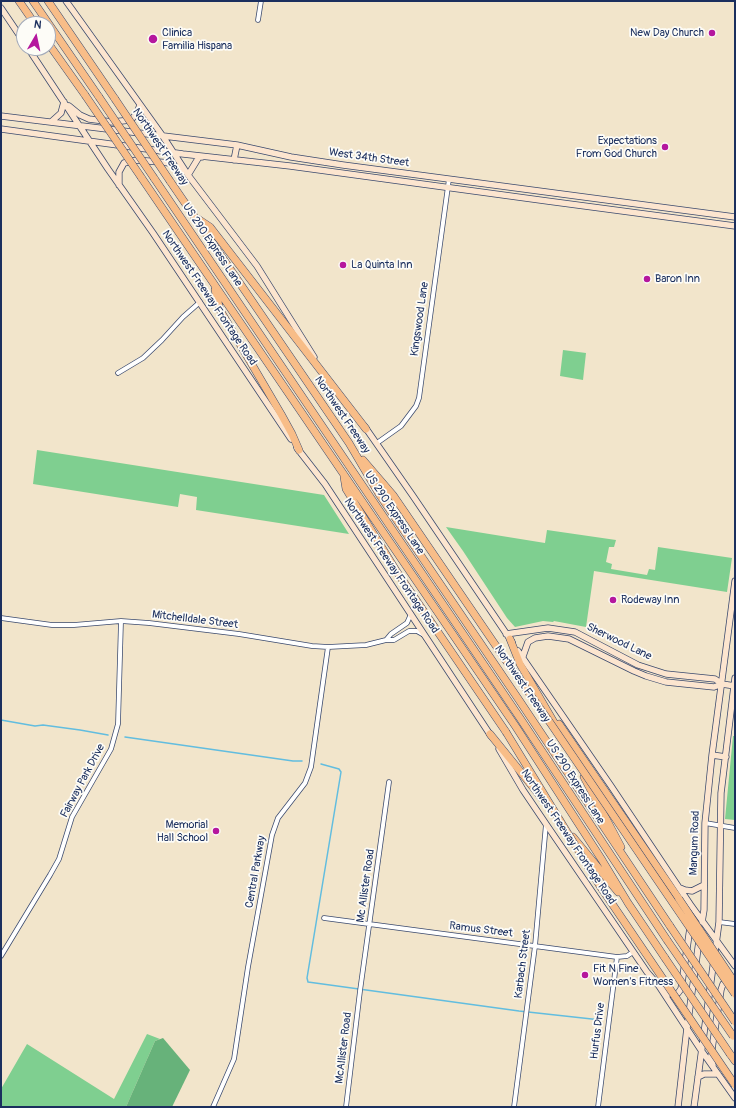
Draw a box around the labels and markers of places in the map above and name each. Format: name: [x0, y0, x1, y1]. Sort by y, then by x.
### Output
place label: Clinica Familia Hispana: [162, 26, 232, 52]
place label: New Day Church: [630, 26, 704, 40]
marker: New Day Church: [707, 28, 717, 38]
marker: Clinica Familia Hispana: [147, 33, 159, 45]
place label: Expectations From God Church: [576, 134, 657, 160]
marker: Expectations From God Church: [660, 142, 670, 152]
place label: La Quinta Inn: [351, 258, 412, 272]
marker: La Quinta Inn: [338, 260, 348, 270]
place label: Baron Inn: [655, 272, 700, 286]
marker: Baron Inn: [642, 274, 652, 284]
place label: Rodeway Inn: [621, 593, 679, 607]
marker: Rodeway Inn: [608, 595, 618, 605]
place label: Memorial Hall School: [157, 818, 208, 844]
marker: Memorial Hall School: [211, 826, 221, 836]
place label: Fit N Fine Women's Fitness: [593, 962, 673, 988]
marker: Fit N Fine Women's Fitness: [580, 970, 590, 980]

